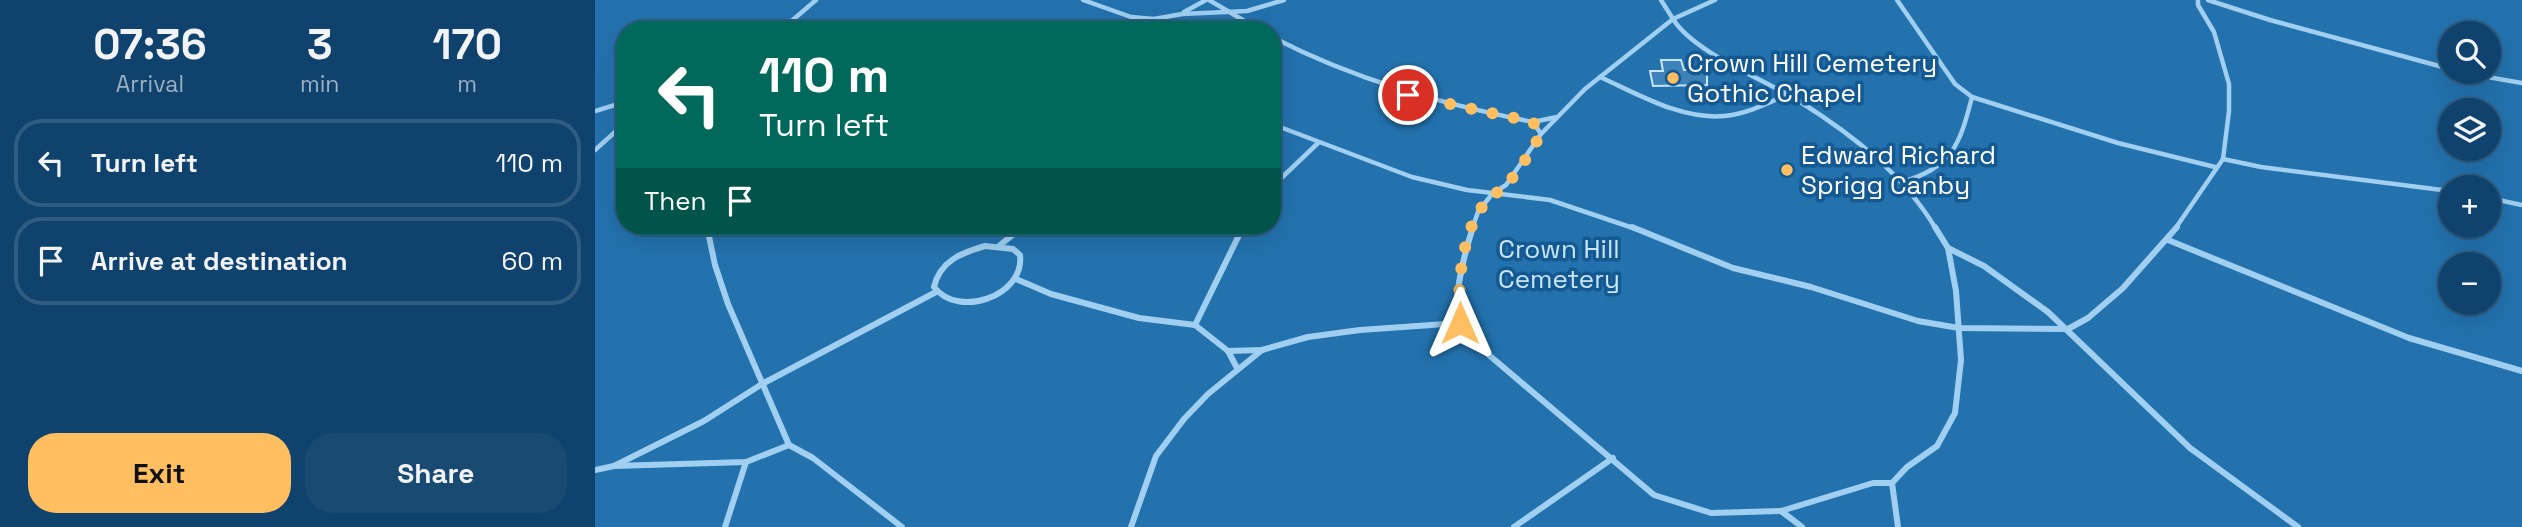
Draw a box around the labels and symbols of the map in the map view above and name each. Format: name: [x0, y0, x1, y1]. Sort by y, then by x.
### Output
place label: Crown Hill Cemetery Gothic Chapel: [1687, 46, 1937, 110]
pin: [1378, 65, 1438, 125]
marker: Crown Hill Cemetery Gothic Chapel: [1665, 70, 1681, 86]
place label: Edward Richard Sprigg Canby: [1801, 138, 1996, 202]
marker: Edward Richard Sprigg Canby: [1779, 162, 1795, 178]
park label: Crown Hill Cemetery: [1498, 232, 1620, 296]
position arrow: [1423, 286, 1497, 360]

